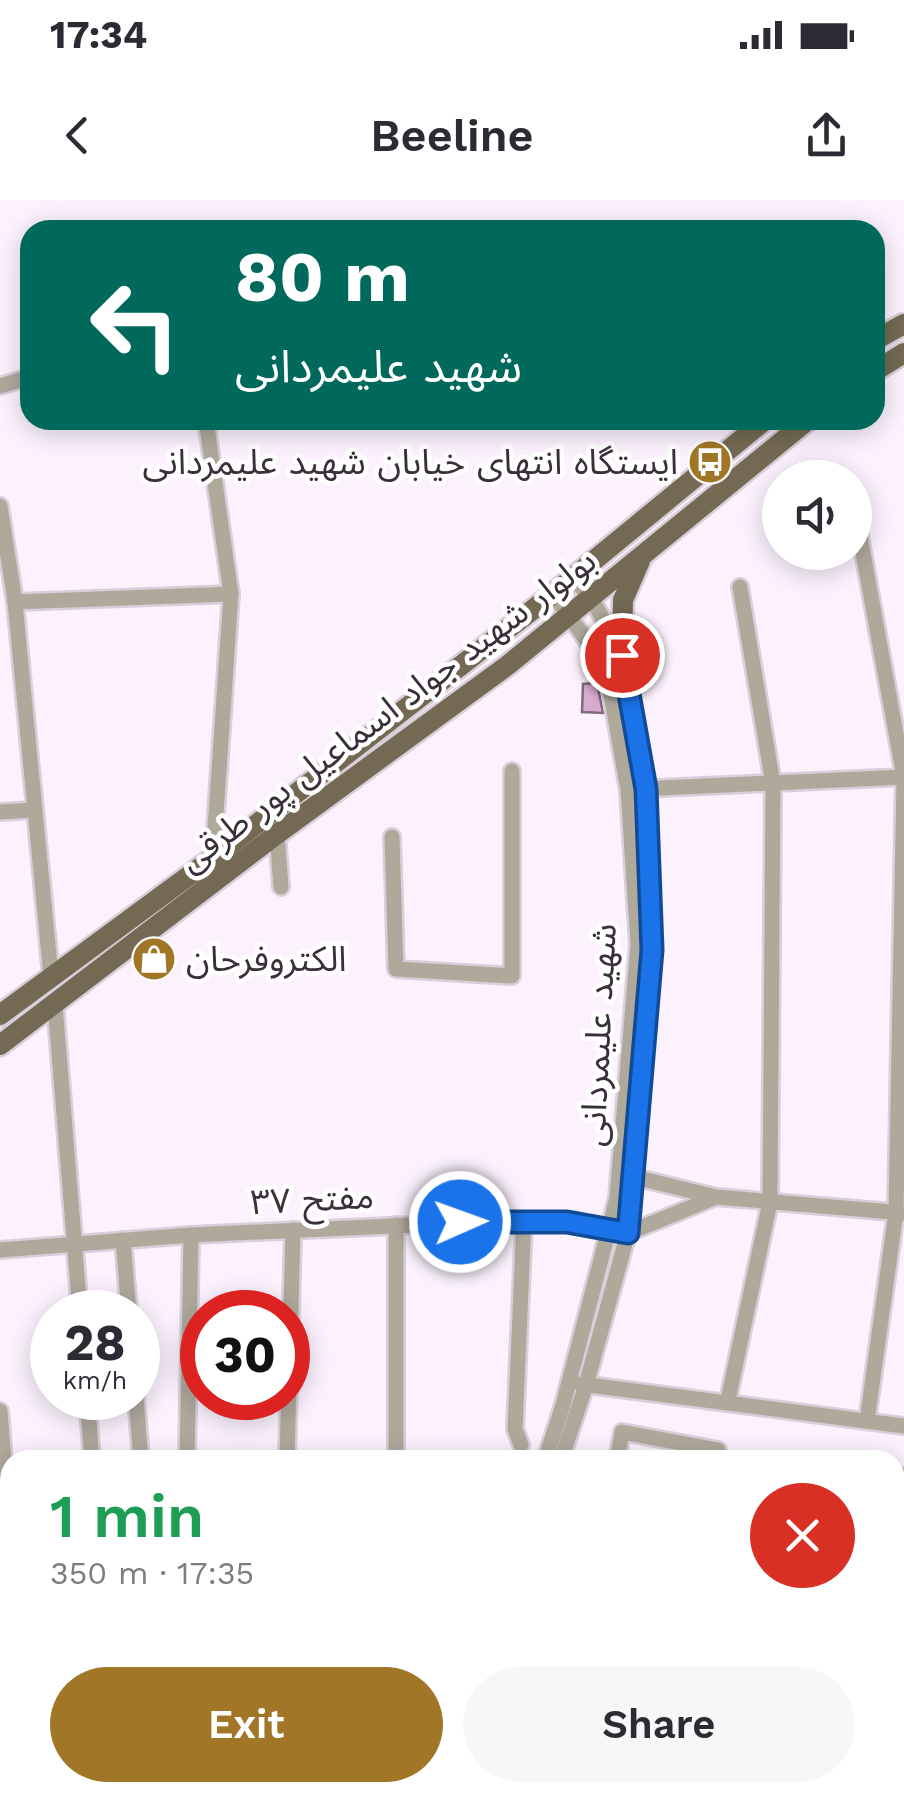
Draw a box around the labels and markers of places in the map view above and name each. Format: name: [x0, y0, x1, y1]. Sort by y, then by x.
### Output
bus stop icon: ایستگاه انتهای خیابان شهید علیمردانی: [687, 439, 733, 485]
place label: ایستگاه انتهای خیابان شهید علیمردانی: [142, 441, 678, 483]
pin: [580, 613, 665, 698]
shop icon: الکتروفرحان: [131, 936, 177, 982]
place label: الکتروفرحان: [186, 938, 347, 980]

